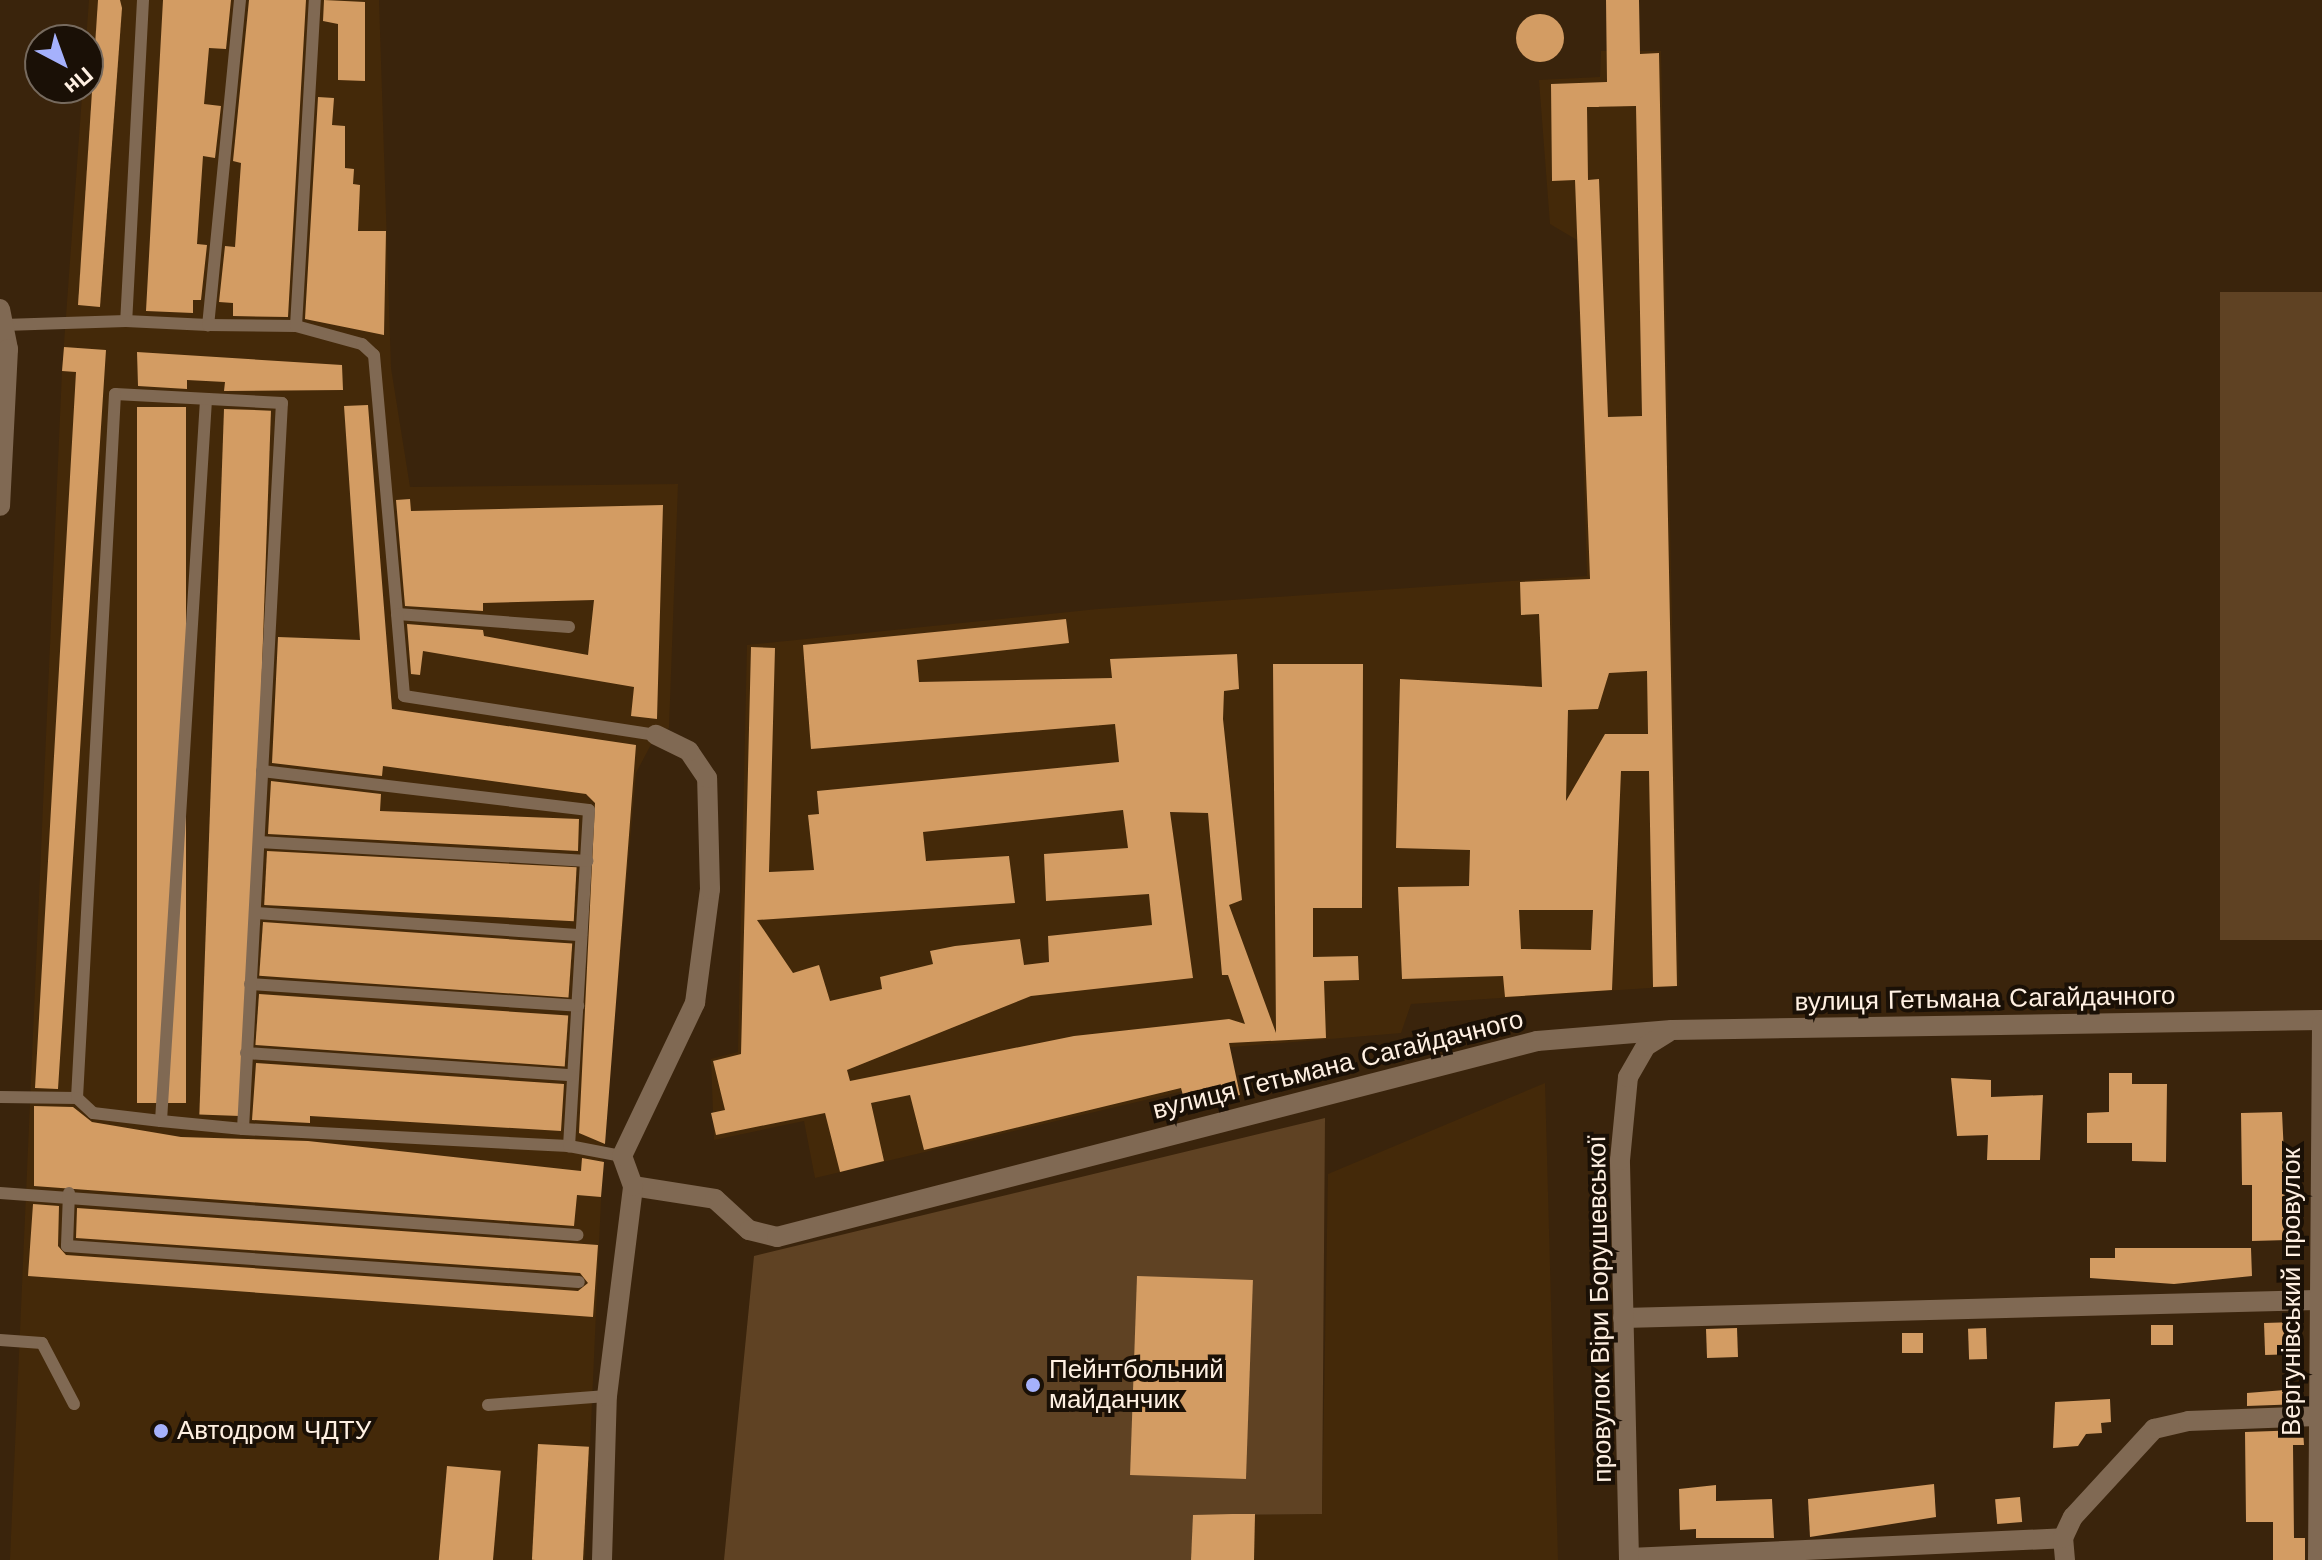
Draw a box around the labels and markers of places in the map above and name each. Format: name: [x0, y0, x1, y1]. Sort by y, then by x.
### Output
place label: Пейнтбольний майданчик: [1049, 1354, 1224, 1416]
marker: Пейнтбольний майданчик: [1024, 1376, 1042, 1394]
place label: Автодром ЧДТУ: [177, 1415, 371, 1447]
marker: Автодром ЧДТУ: [152, 1422, 170, 1440]

